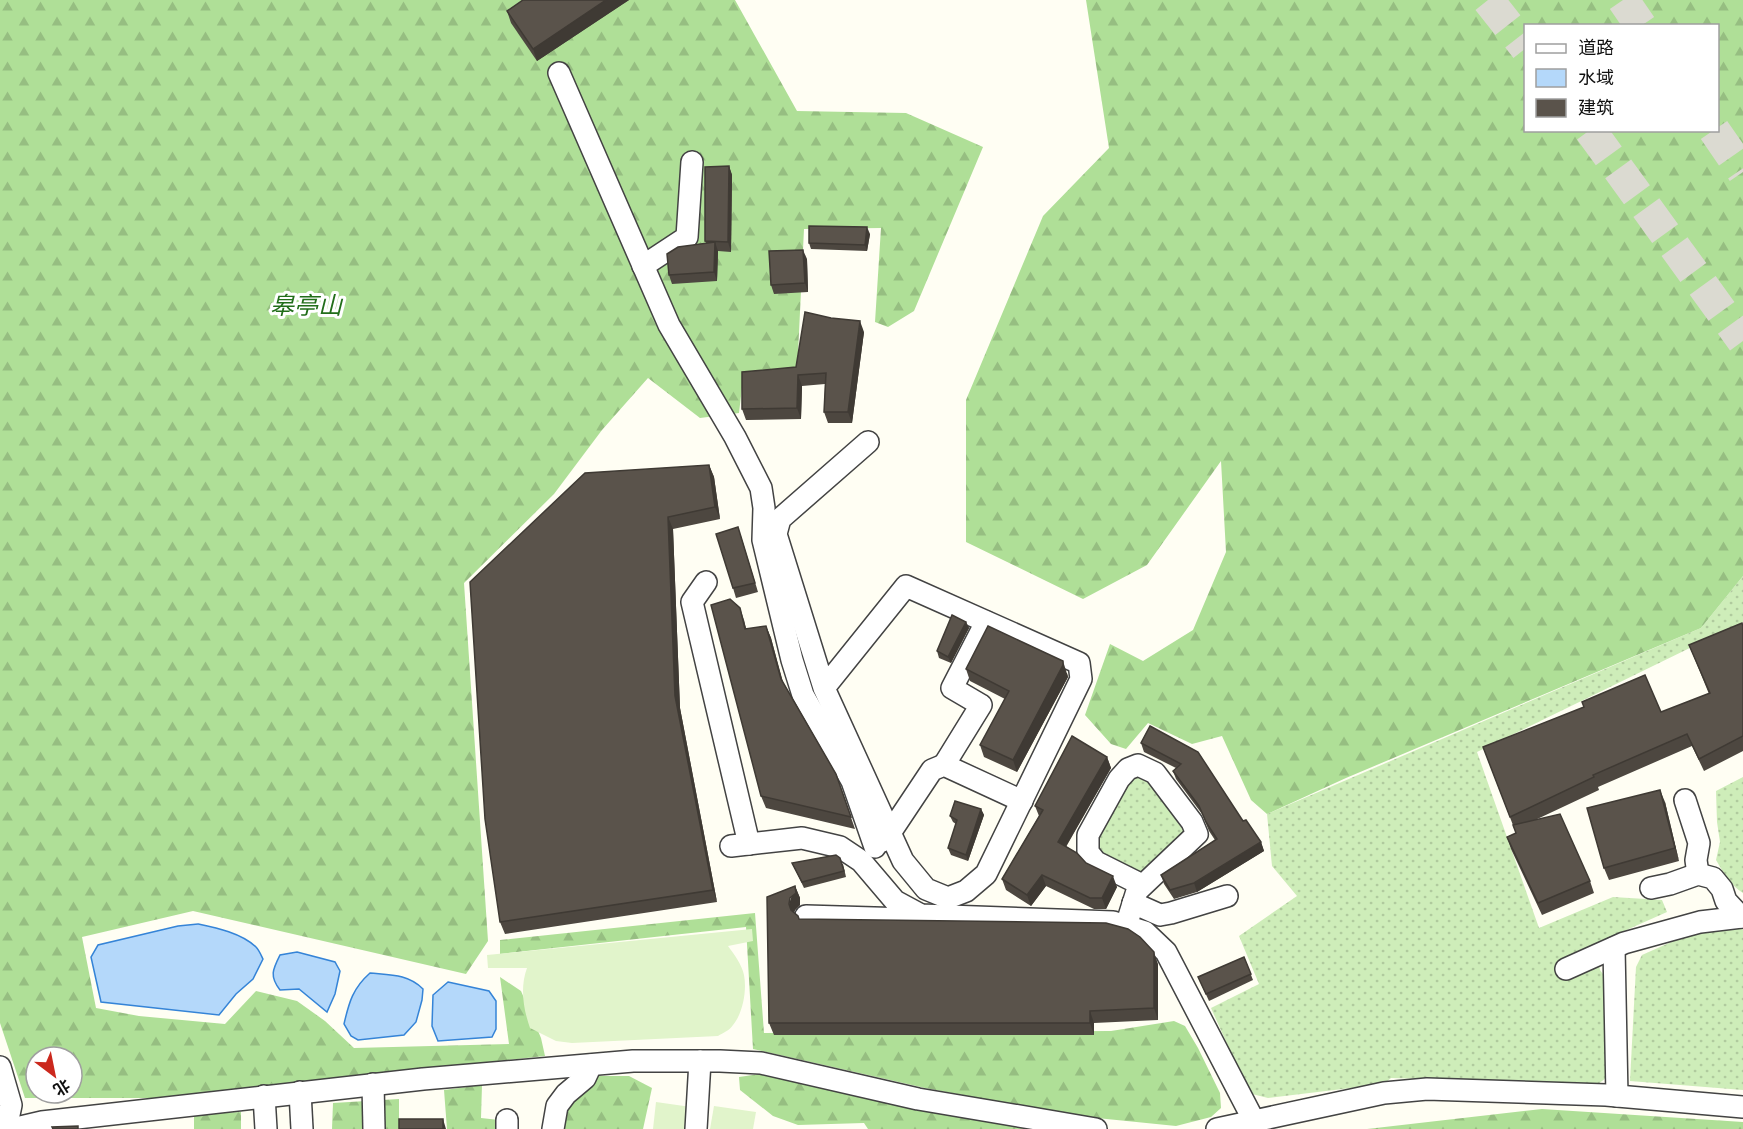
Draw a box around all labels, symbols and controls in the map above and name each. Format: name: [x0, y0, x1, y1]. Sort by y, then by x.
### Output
legend: [1524, 24, 1719, 132]
text: 道路: [1578, 35, 1614, 62]
text: 水域: [1578, 65, 1614, 92]
text: 建筑: [1578, 95, 1614, 122]
park label: 皋亭山: [270, 289, 344, 325]
north arrow: [24, 1045, 84, 1105]
text: 北: [48, 1072, 75, 1101]

